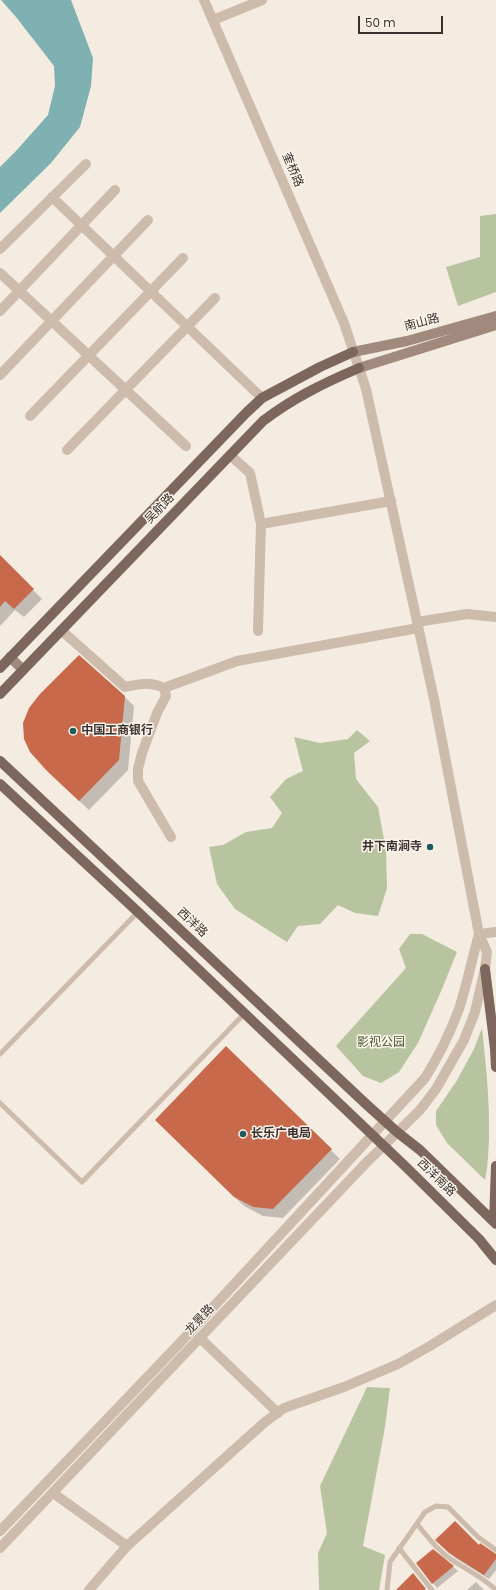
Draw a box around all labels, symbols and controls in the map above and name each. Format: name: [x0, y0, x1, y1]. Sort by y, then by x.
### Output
scale bar: [360, 8, 445, 34]
text: 50 m: [365, 14, 396, 31]
street label: 奎桥路: [278, 151, 306, 189]
street label: 南山路: [403, 311, 441, 335]
street label: 吴航路: [142, 491, 178, 527]
place label: 中国工商银行: [81, 724, 153, 738]
marker: 中国工商银行: [68, 726, 78, 736]
place label: 井下南涧寺: [362, 840, 422, 854]
marker: 井下南涧寺: [425, 842, 435, 852]
street label: 西洋路: [174, 905, 210, 941]
park label: 影视公园: [357, 1036, 405, 1050]
place label: 长乐广电局: [251, 1127, 311, 1141]
marker: 长乐广电局: [238, 1129, 248, 1139]
street label: 西洋南路: [414, 1156, 458, 1200]
street label: 龙景路: [182, 1302, 218, 1338]

